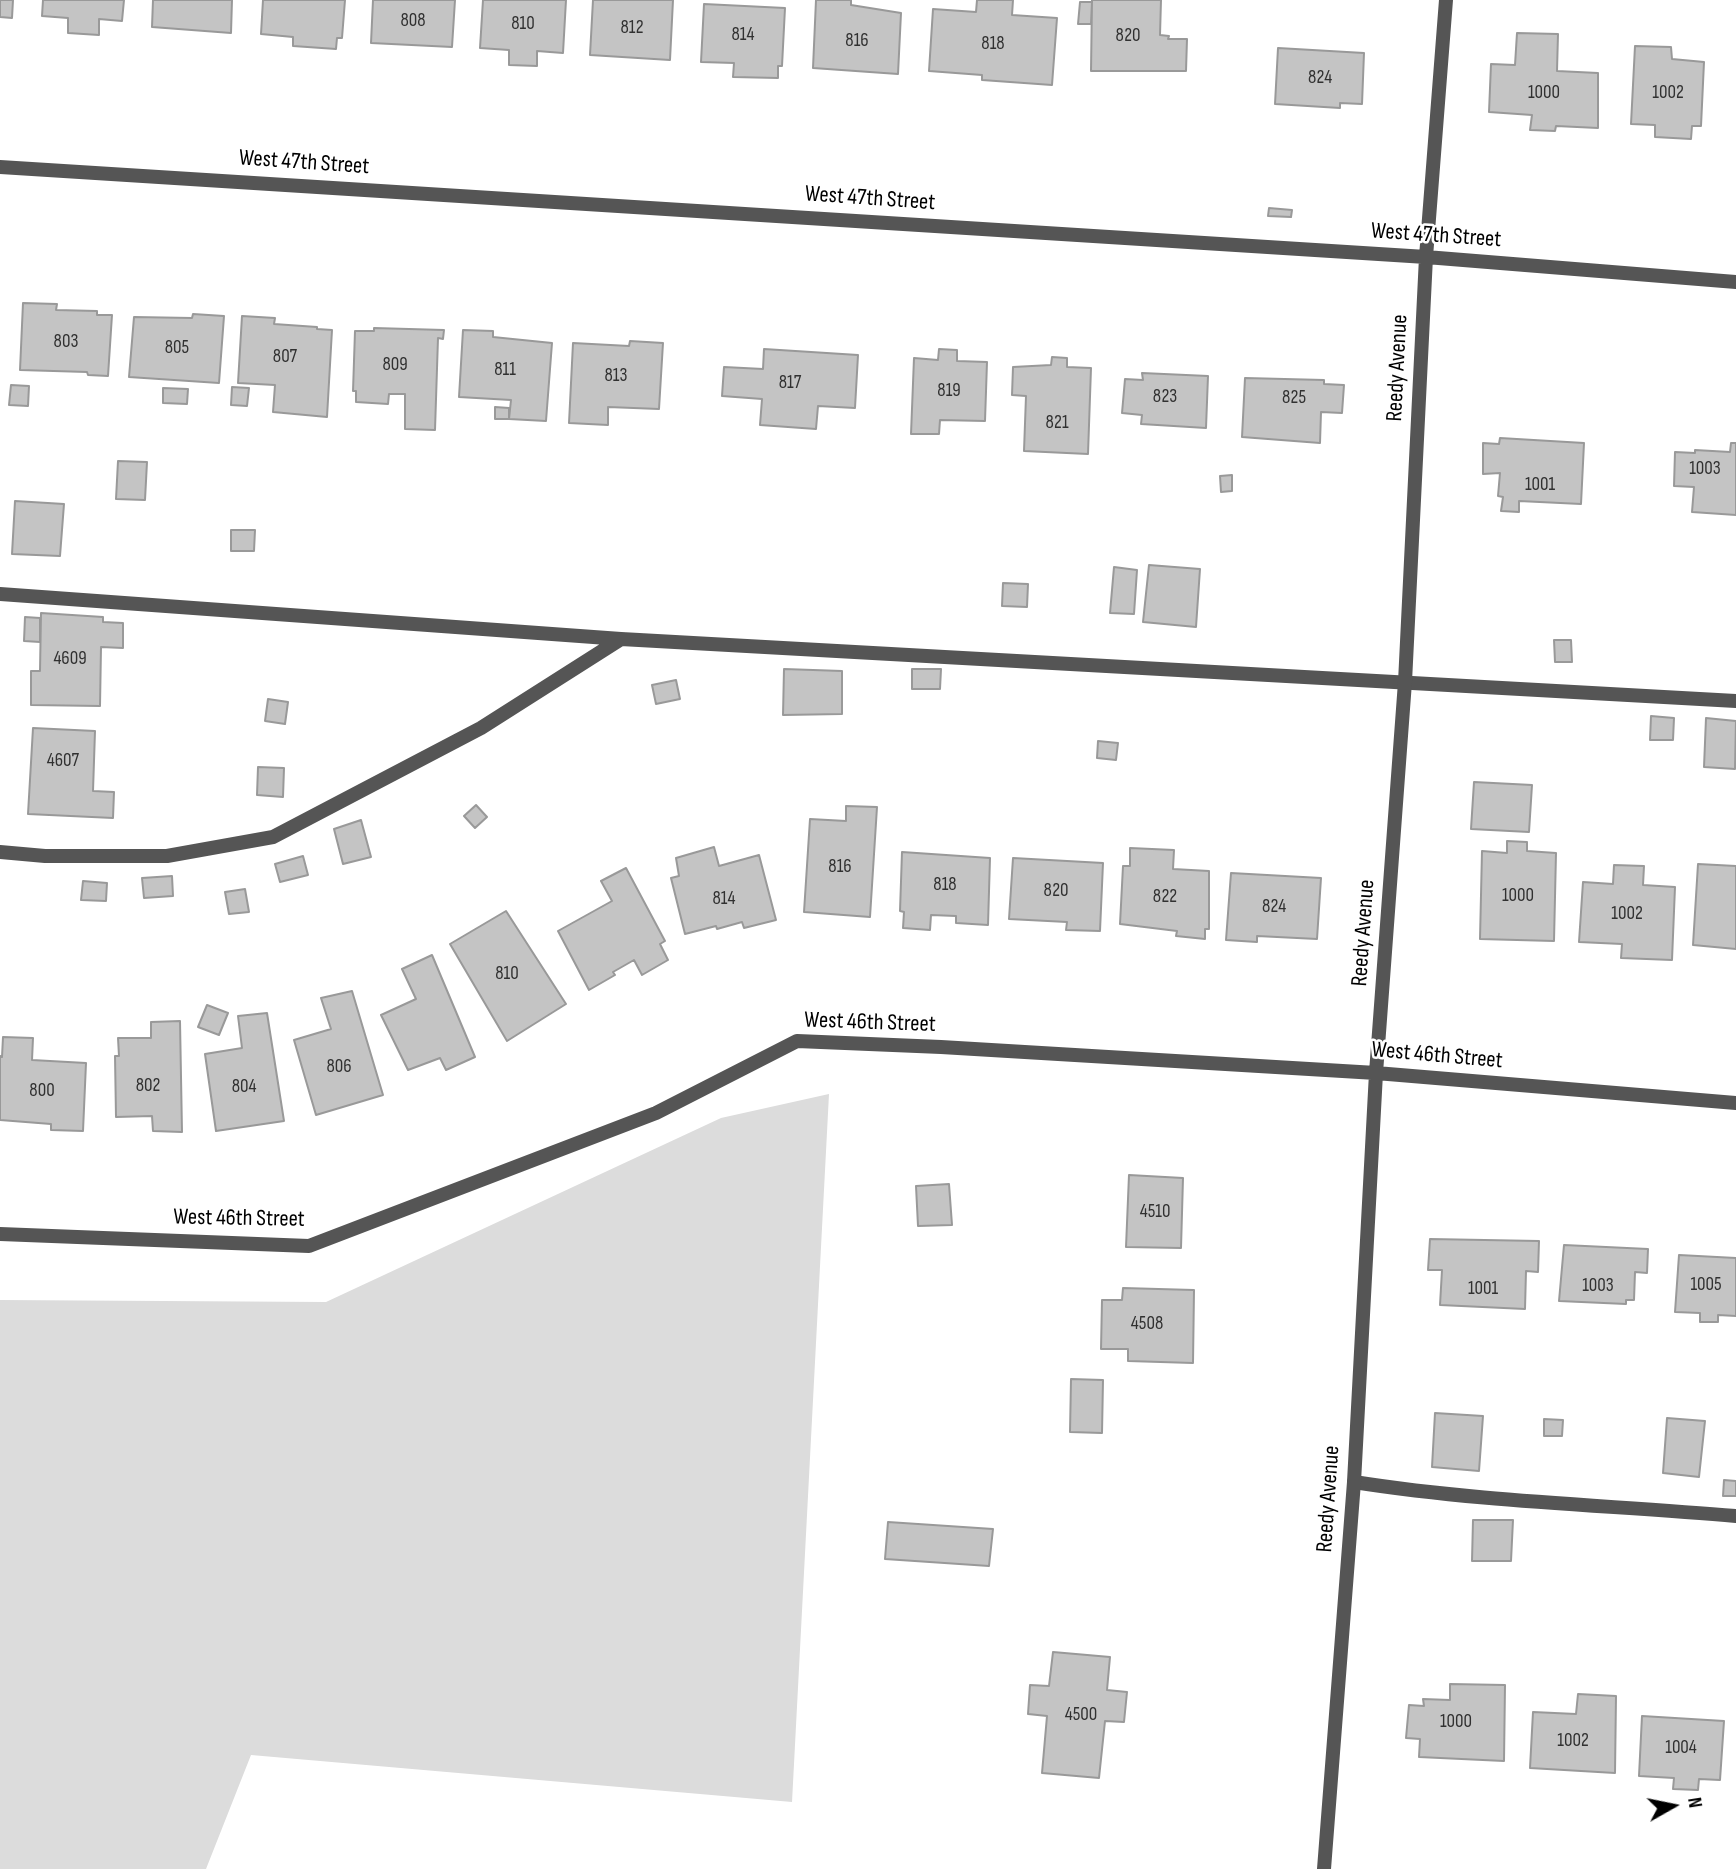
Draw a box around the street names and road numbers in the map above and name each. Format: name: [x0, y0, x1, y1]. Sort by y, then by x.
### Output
street label: West 47th Street: [238, 145, 370, 181]
street label: West 47th Street: [804, 181, 936, 217]
street label: West 47th Street: [1370, 218, 1502, 254]
street label: Reedy Avenue: [1381, 314, 1415, 422]
street label: Reedy Avenue: [1346, 879, 1382, 987]
street label: West 46th Street: [804, 1007, 936, 1039]
street label: West 46th Street: [1370, 1037, 1504, 1075]
street label: West 46th Street: [173, 1204, 305, 1234]
street label: Reedy Avenue: [1311, 1445, 1347, 1553]

